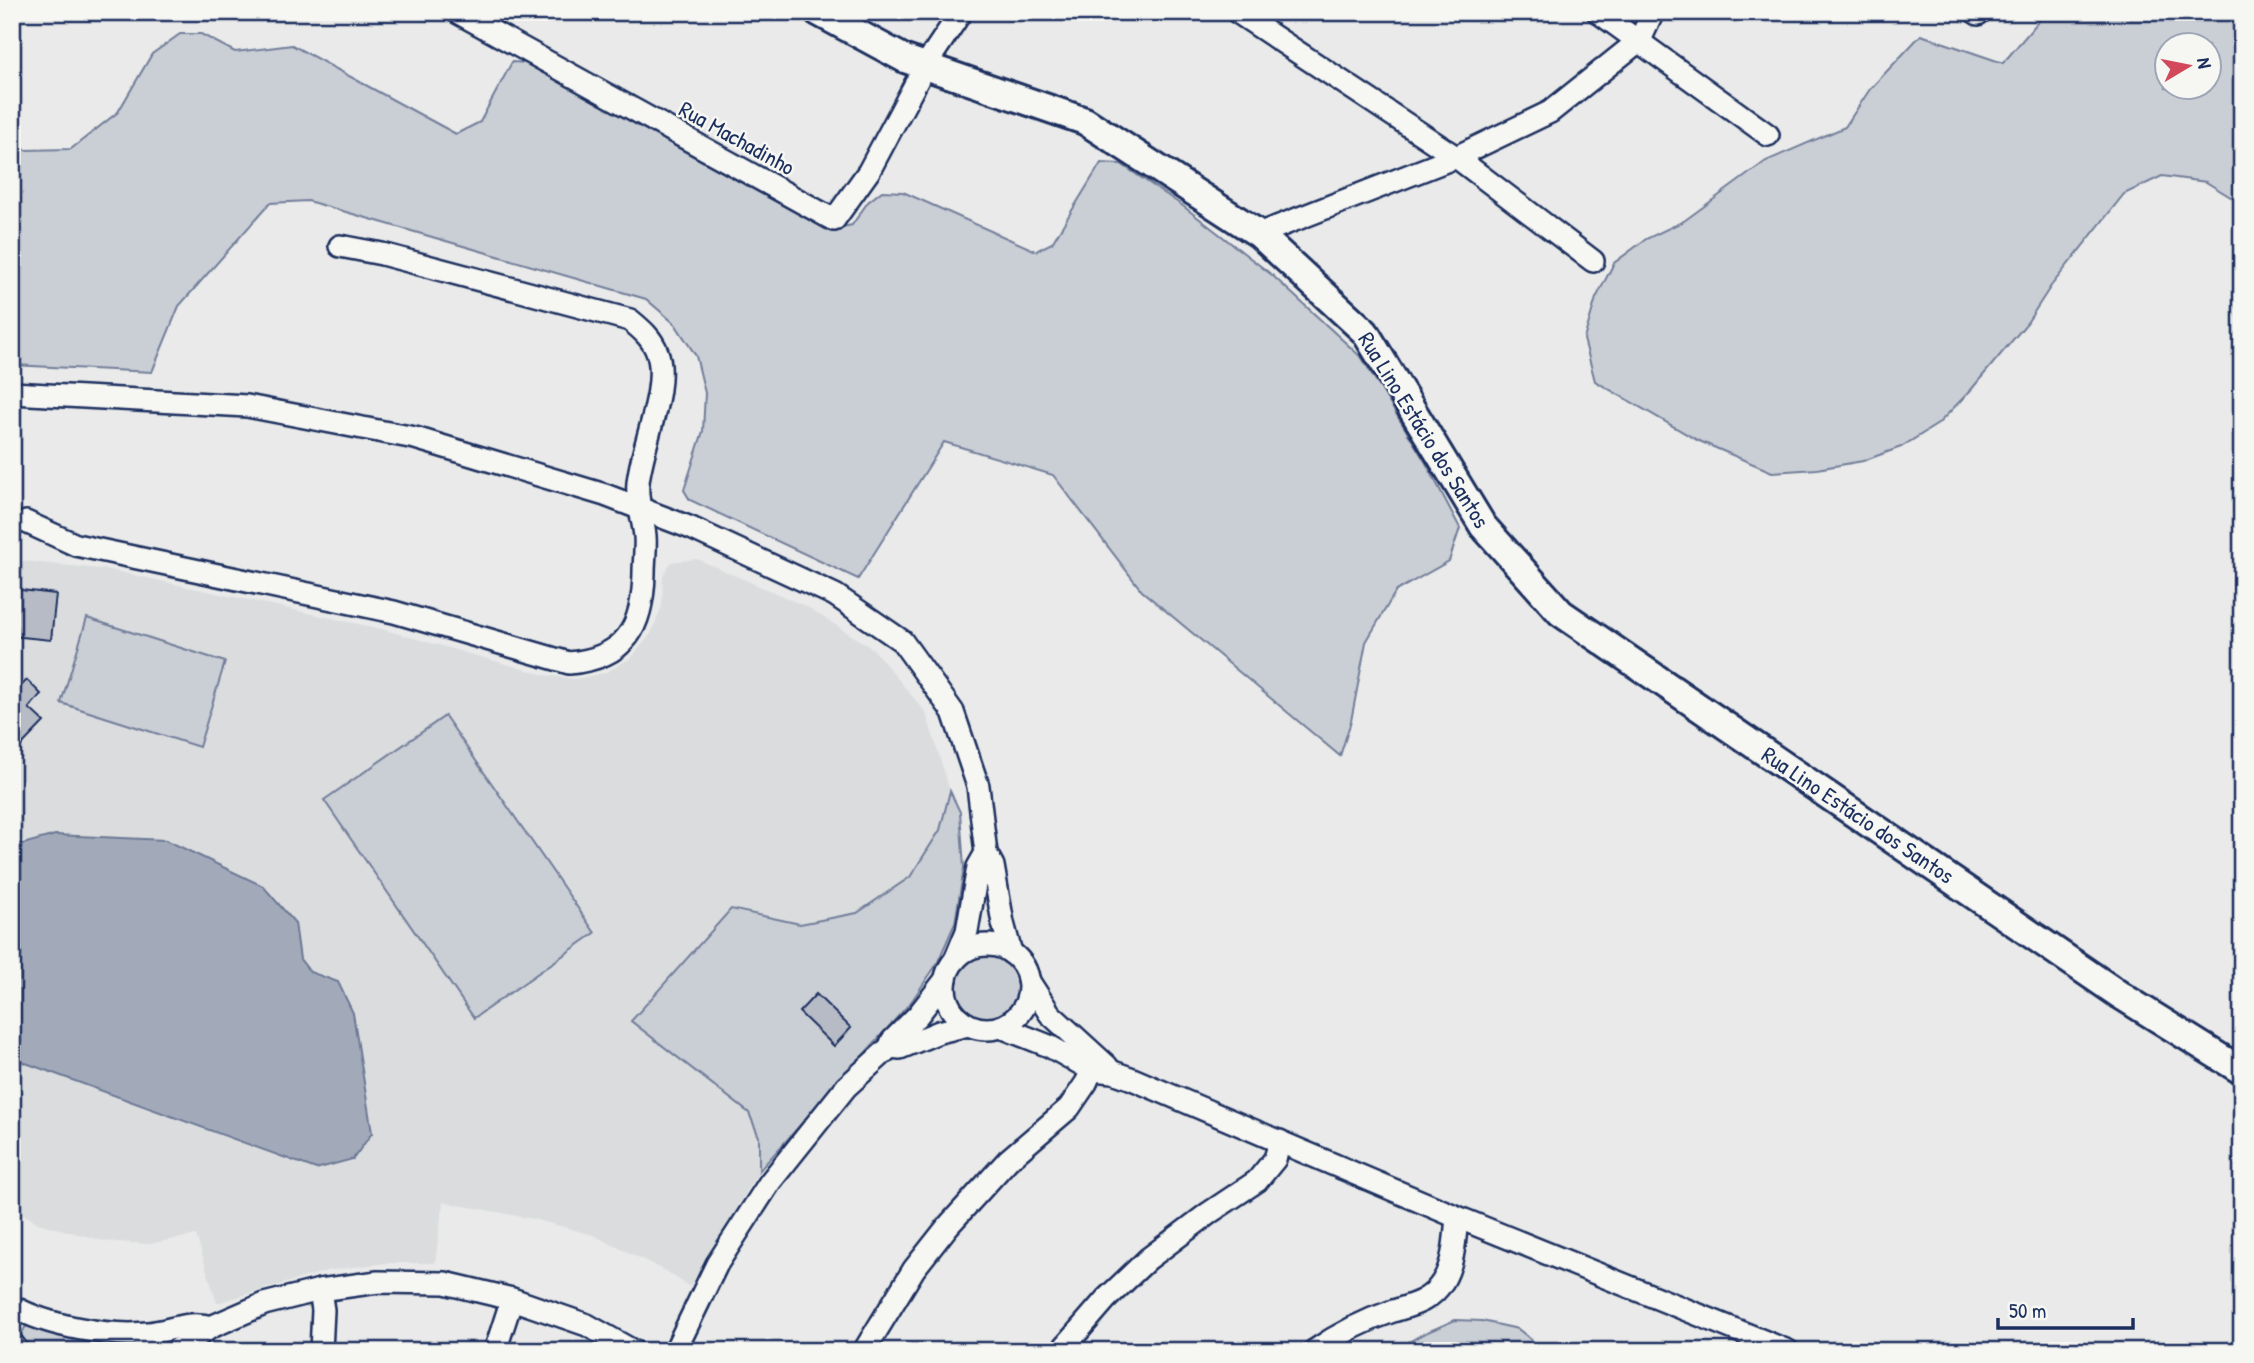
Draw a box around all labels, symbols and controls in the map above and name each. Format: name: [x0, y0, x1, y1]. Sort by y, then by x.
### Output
north arrow: [2152, 32, 2222, 102]
text: N: [2191, 56, 2218, 70]
street label: Rua Machadinho: [674, 93, 801, 182]
street label: Rua Lino Estácio dos Santos: [1352, 326, 1497, 534]
street label: Rua Lino Estácio dos Santos: [1756, 739, 1961, 891]
scale bar: [1998, 1286, 2133, 1330]
text: 50 m: [2009, 1296, 2046, 1325]

